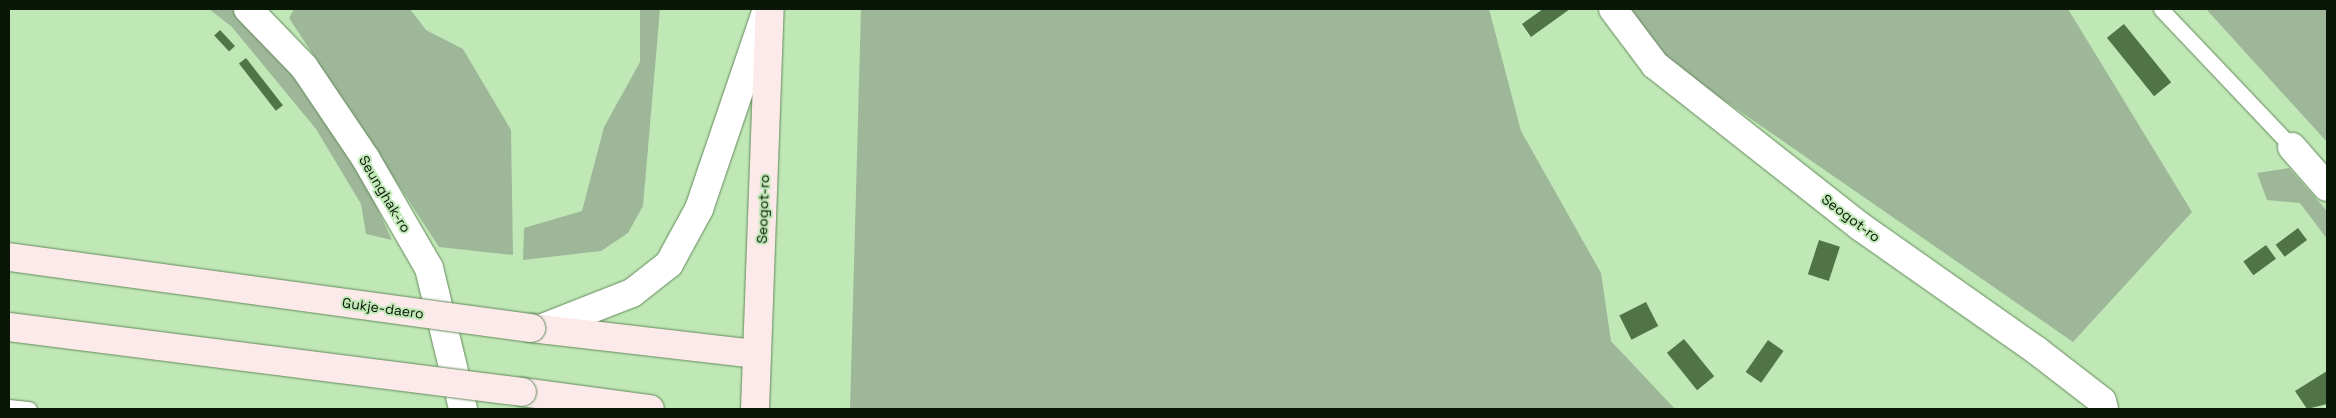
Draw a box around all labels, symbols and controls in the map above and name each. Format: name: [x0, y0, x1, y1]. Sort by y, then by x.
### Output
street label: Seunghak-ro: [355, 152, 415, 236]
street label: Seogot-ro: [753, 174, 773, 244]
street label: Seogot-ro: [1818, 190, 1884, 246]
street label: Gukje-daero: [341, 294, 425, 322]

